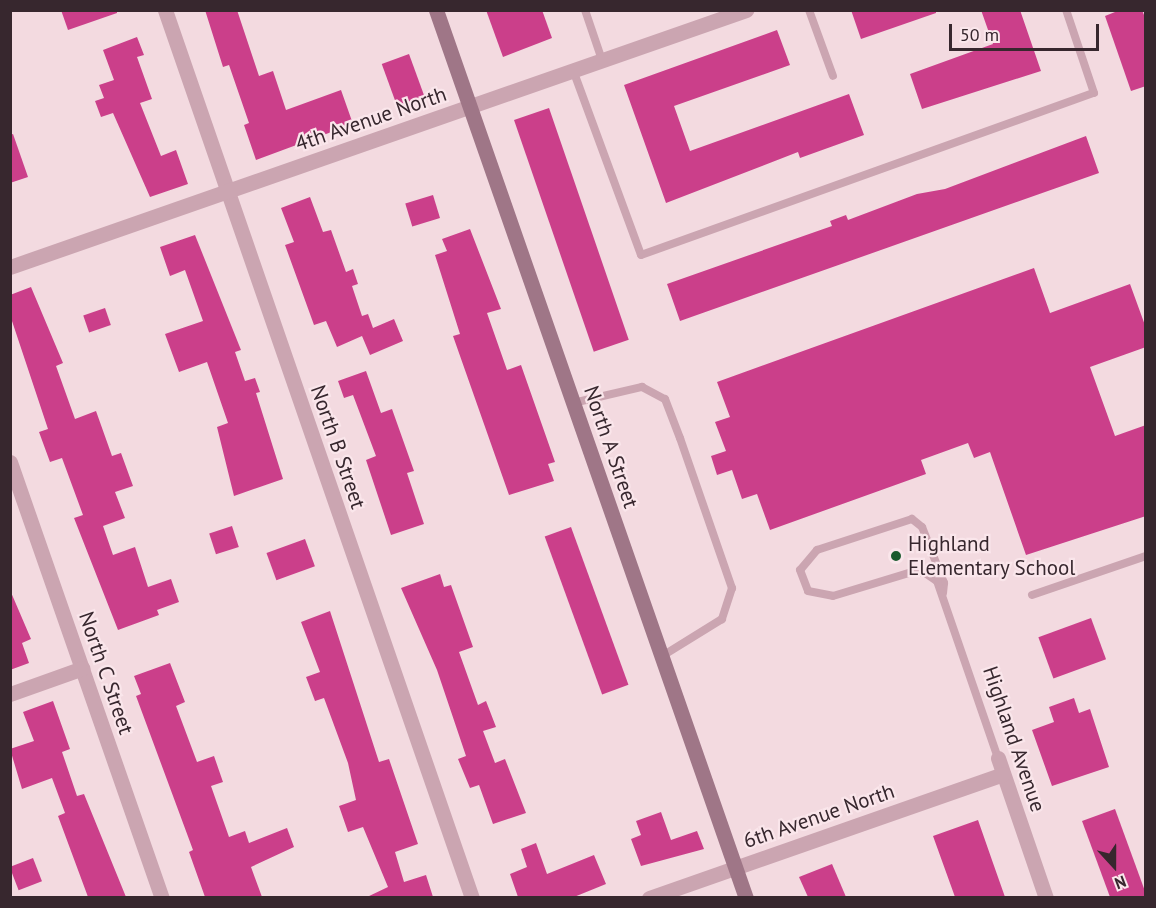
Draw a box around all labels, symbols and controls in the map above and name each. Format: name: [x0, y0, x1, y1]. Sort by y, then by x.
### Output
scale bar: [952, 12, 1102, 50]
text: 50 m: [960, 23, 999, 46]
street label: 4th Avenue North: [292, 81, 450, 157]
street label: North B Street: [305, 382, 371, 512]
street label: North A Street: [578, 382, 644, 512]
place label: Highland Elementary School: [908, 531, 1076, 581]
marker: Highland Elementary School: [889, 549, 903, 563]
street label: North C Street: [73, 608, 139, 738]
street label: Highland Avenue: [977, 663, 1051, 815]
street label: 6th Avenue North: [740, 778, 898, 854]
north arrow: [1084, 836, 1144, 896]
text: N: [1112, 872, 1129, 894]

